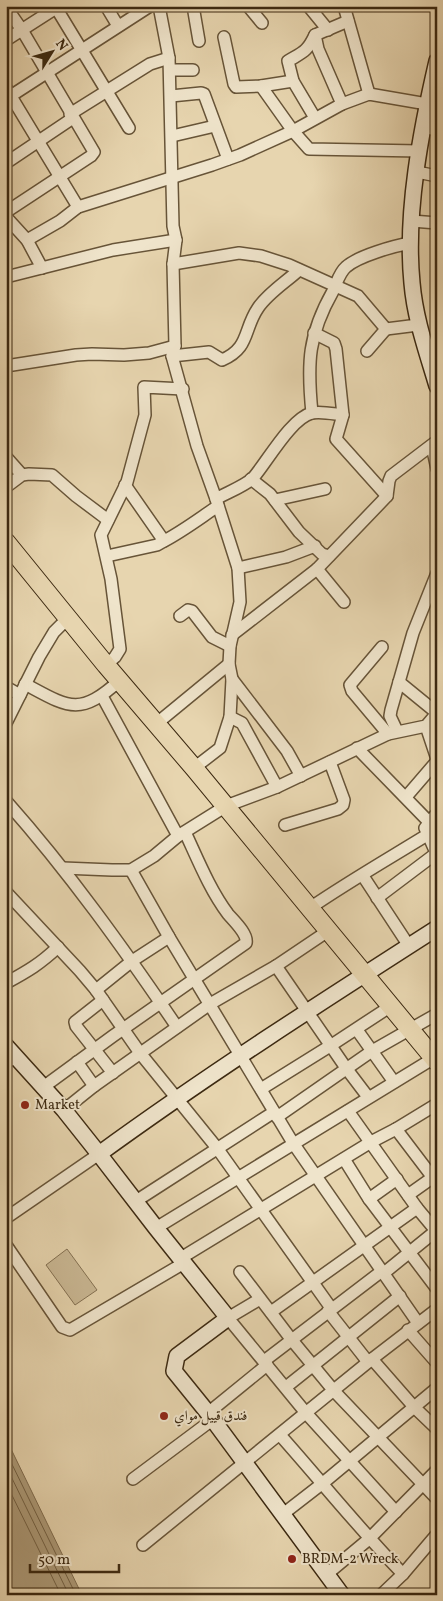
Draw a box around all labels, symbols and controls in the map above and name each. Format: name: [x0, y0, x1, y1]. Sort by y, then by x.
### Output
north arrow: [28, 28, 78, 78]
text: N: [51, 35, 72, 55]
place label: Market: [35, 1096, 80, 1115]
marker: Market: [19, 1099, 31, 1111]
place label: فندق قييل مواي: [174, 1407, 247, 1427]
marker: فندق قييل مواي: [158, 1410, 170, 1422]
scale bar: [30, 1541, 119, 1573]
text: 50 m: [38, 1550, 70, 1571]
place label: BRDM-2 Wreck: [302, 1550, 399, 1569]
marker: BRDM-2 Wreck: [286, 1553, 298, 1565]

